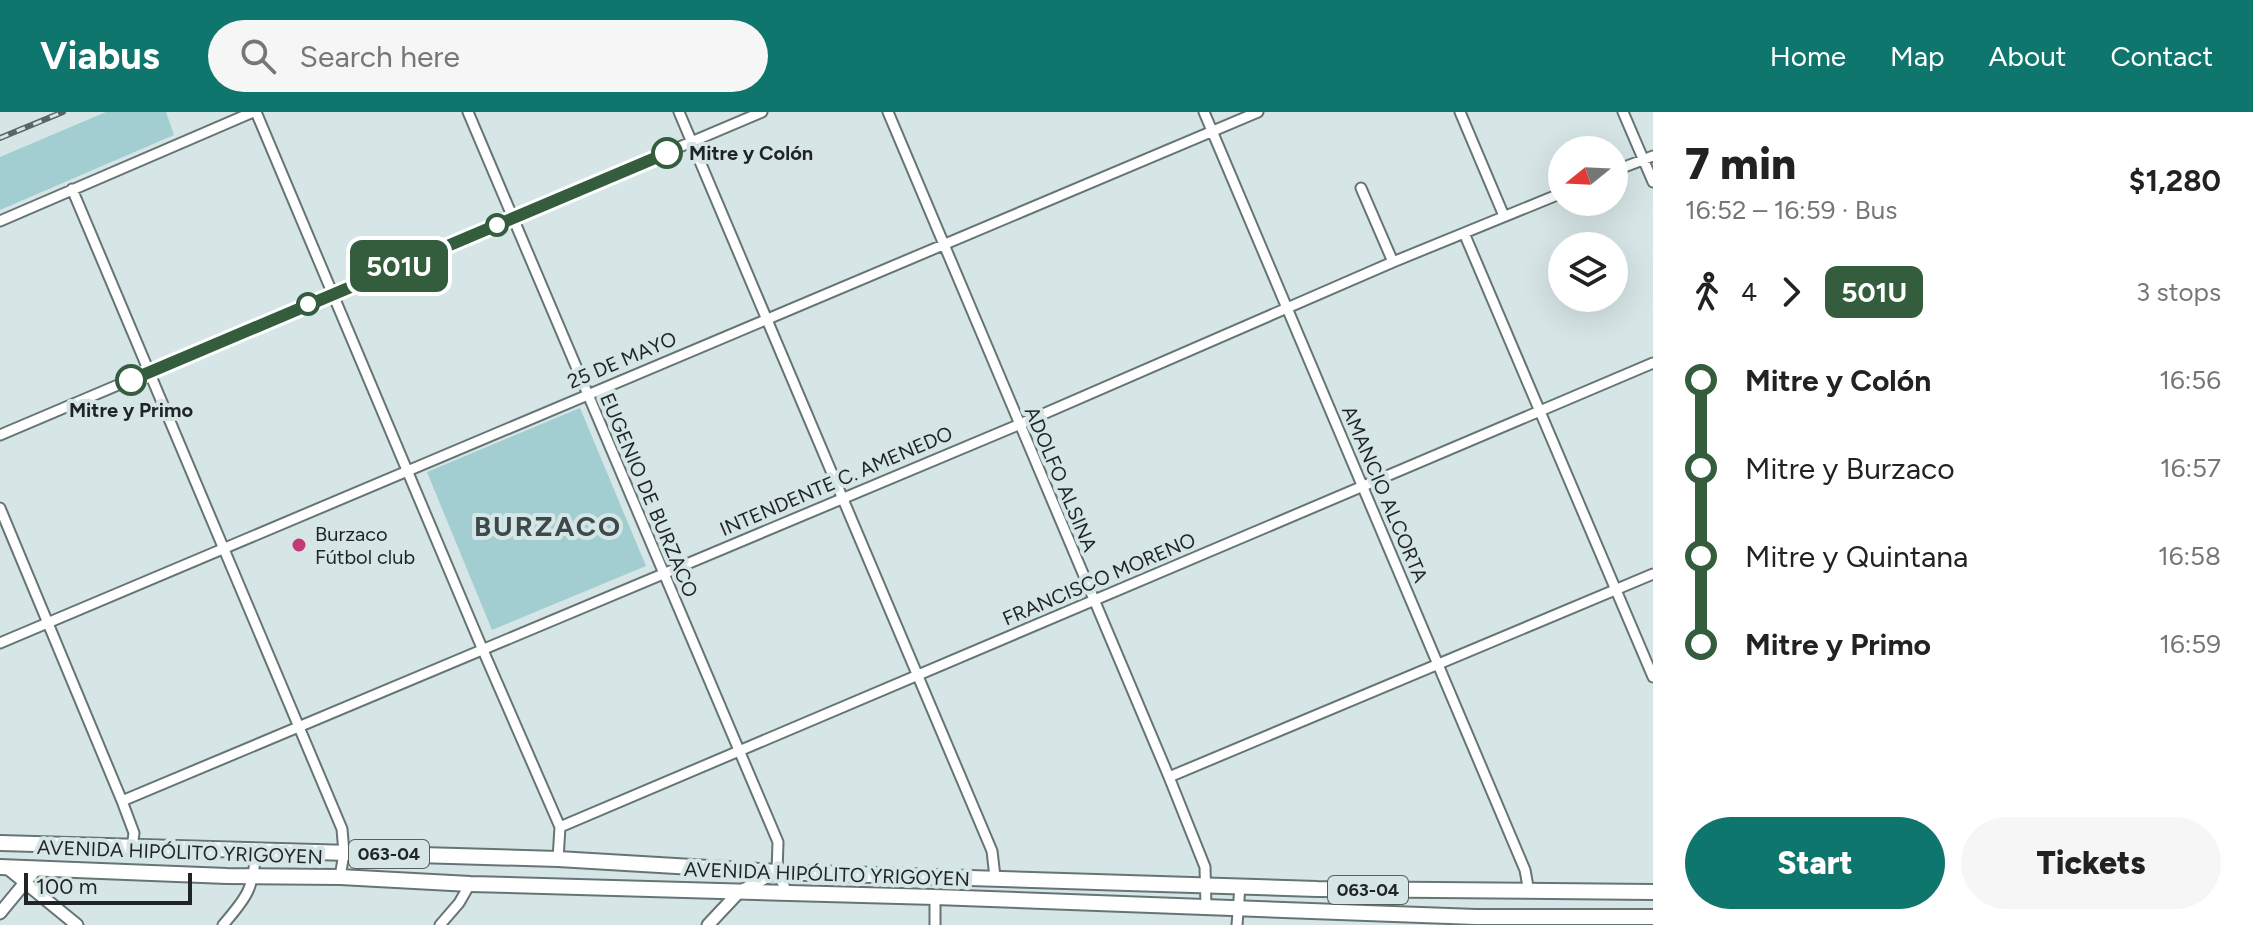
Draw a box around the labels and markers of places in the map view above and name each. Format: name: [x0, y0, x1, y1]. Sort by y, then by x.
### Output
marker: Mitre y Colón: [652, 138, 682, 168]
place label: Mitre y Colón: [689, 141, 813, 165]
unlabelled marker: [486, 214, 508, 236]
unlabelled marker: [297, 293, 319, 315]
marker: Mitre y Primo: [116, 365, 146, 395]
place label: Mitre y Primo: [69, 398, 193, 422]
place label: Burzaco Fútbol club: [315, 522, 415, 569]
marker: Burzaco Fútbol club: [290, 536, 308, 554]

